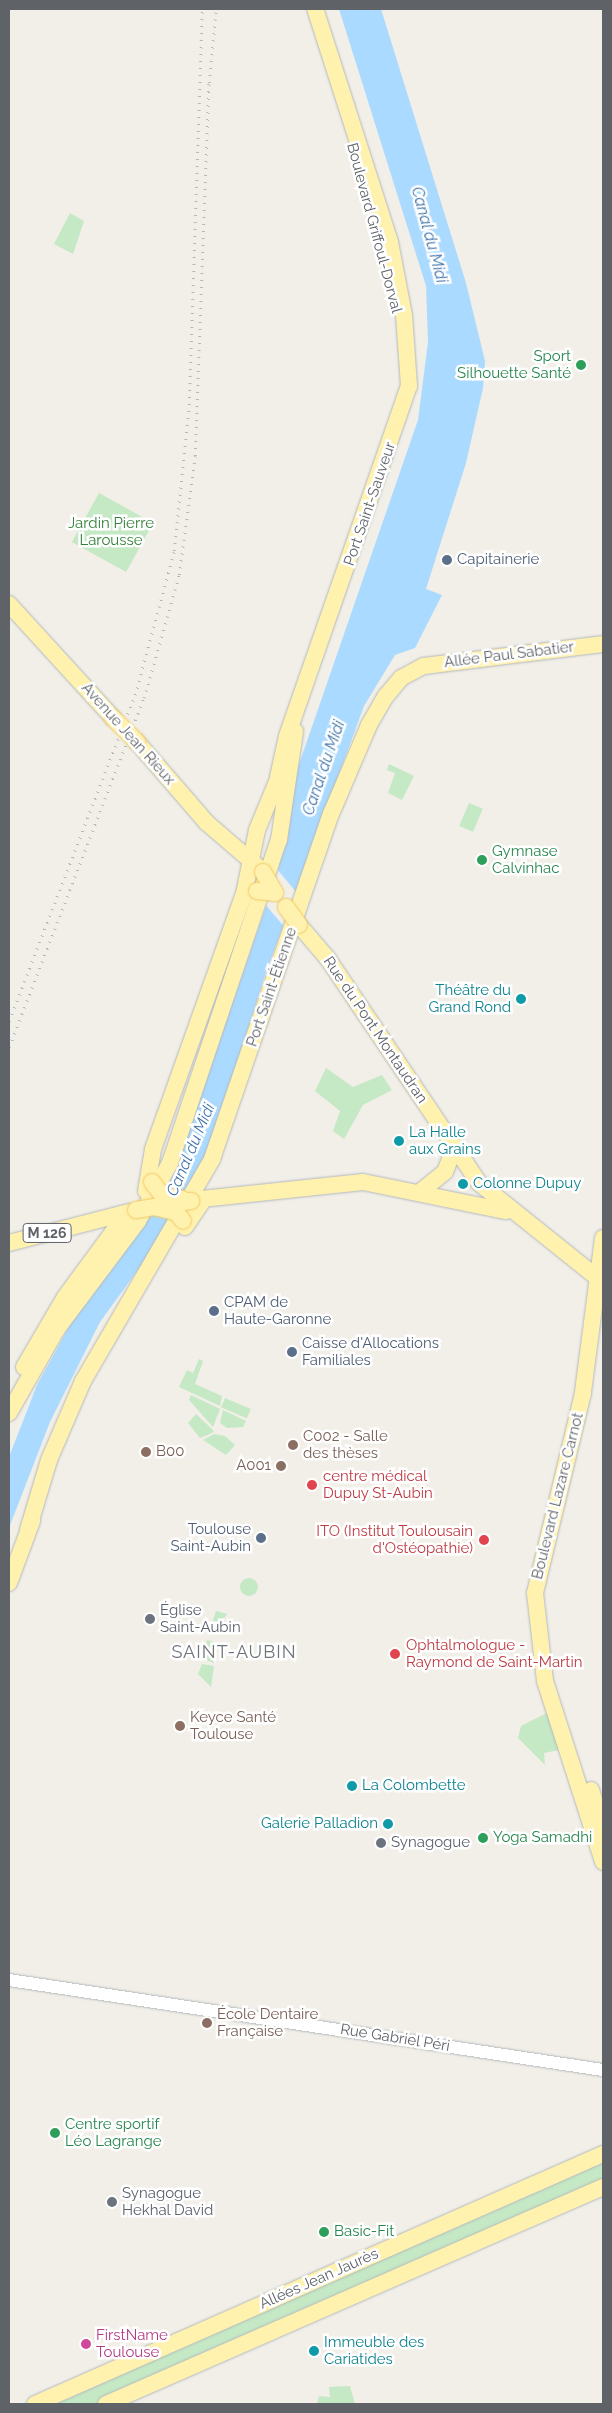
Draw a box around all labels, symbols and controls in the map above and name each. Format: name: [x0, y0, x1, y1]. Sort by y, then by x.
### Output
street label: Boulevard Griffoul-Dorval: [343, 141, 405, 315]
water label: Canal du Midi: [407, 185, 451, 285]
place label: Sport Silhouette Santé: [457, 347, 571, 382]
marker: Sport Silhouette Santé: [575, 359, 587, 371]
street label: Port Saint-Sauveur: [340, 440, 400, 568]
park label: Jardin Pierre Larousse: [68, 514, 154, 549]
place label: Capitainerie: [457, 551, 539, 569]
marker: Capitainerie: [441, 554, 453, 566]
street label: Allée Paul Sabatier: [443, 638, 575, 672]
street label: Avenue Jean Rieux: [77, 679, 179, 789]
water label: Canal du Midi: [299, 718, 349, 818]
place label: Gymnase Calvinhac: [492, 842, 559, 877]
marker: Gymnase Calvinhac: [476, 854, 488, 866]
street label: Port Saint-Étienne: [243, 925, 301, 1049]
street label: Rue du Pont Montaudran: [319, 953, 431, 1107]
place label: Théâtre du Grand Rond: [428, 981, 511, 1016]
marker: Théâtre du Grand Rond: [515, 993, 527, 1005]
water label: Canal du Midi: [163, 1101, 219, 1199]
place label: La Halle aux Grains: [409, 1123, 481, 1158]
marker: La Halle aux Grains: [393, 1135, 405, 1147]
place label: Colonne Dupuy: [473, 1175, 581, 1193]
marker: Colonne Dupuy: [457, 1178, 469, 1190]
road number: M 126: [22, 1222, 72, 1244]
place label: CPAM de Haute-Garonne: [224, 1293, 331, 1328]
marker: CPAM de Haute-Garonne: [208, 1305, 220, 1317]
place label: Caisse d'Allocations Familiales: [302, 1334, 439, 1369]
marker: Caisse d'Allocations Familiales: [286, 1346, 298, 1358]
street label: Boulevard Lazare Carnot: [529, 1411, 587, 1581]
place label: C002 - Salle des thèses: [303, 1427, 388, 1462]
marker: C002 - Salle des thèses: [287, 1439, 299, 1451]
place label: B00: [156, 1443, 184, 1461]
marker: B00: [140, 1446, 152, 1458]
place label: A001: [236, 1457, 271, 1475]
marker: A001: [275, 1460, 287, 1472]
place label: centre médical Dupuy St-Aubin: [323, 1467, 433, 1502]
marker: centre médical Dupuy St-Aubin: [305, 1478, 319, 1492]
place label: Toulouse Saint-Aubin: [170, 1520, 251, 1555]
place label: ITO (Institut Toulousain d'Ostéopathie): [316, 1522, 473, 1557]
marker: Toulouse Saint-Aubin: [255, 1532, 267, 1544]
marker: ITO (Institut Toulousain d'Ostéopathie): [477, 1533, 491, 1547]
place label: Église Saint-Aubin: [160, 1601, 241, 1636]
marker: Église Saint-Aubin: [144, 1613, 156, 1625]
place label: Ophtalmologue - Raymond de Saint-Martin: [406, 1636, 582, 1671]
district label: SAINT-AUBIN: [170, 1641, 298, 1663]
marker: Ophtalmologue - Raymond de Saint-Martin: [388, 1647, 402, 1661]
place label: Keyce Santé Toulouse: [190, 1708, 276, 1743]
marker: Keyce Santé Toulouse: [174, 1720, 186, 1732]
place label: La Colombette: [362, 1777, 465, 1795]
marker: La Colombette: [346, 1780, 358, 1792]
place label: Galerie Palladion: [261, 1815, 378, 1833]
marker: Galerie Palladion: [382, 1818, 394, 1830]
place label: Yoga Samadhi: [493, 1829, 592, 1847]
marker: Yoga Samadhi: [477, 1832, 489, 1844]
place label: Synagogue: [391, 1834, 470, 1852]
marker: Synagogue: [375, 1837, 387, 1849]
place label: École Dentaire Française: [217, 2005, 318, 2040]
marker: École Dentaire Française: [201, 2017, 213, 2029]
street label: Rue Gabriel Péri: [339, 2020, 451, 2056]
place label: Centre sportif Léo Lagrange: [65, 2115, 162, 2150]
marker: Centre sportif Léo Lagrange: [49, 2127, 61, 2139]
place label: Synagogue Hekhal David: [122, 2184, 214, 2219]
marker: Synagogue Hekhal David: [106, 2196, 118, 2208]
place label: Basic-Fit: [334, 2223, 394, 2241]
marker: Basic-Fit: [318, 2226, 330, 2238]
street label: Allées Jean Jaurès: [256, 2245, 382, 2313]
place label: FirstName Toulouse: [96, 2326, 168, 2361]
place label: Immeuble des Cariatides: [324, 2333, 424, 2368]
marker: FirstName Toulouse: [80, 2338, 92, 2350]
marker: Immeuble des Cariatides: [308, 2345, 320, 2357]

